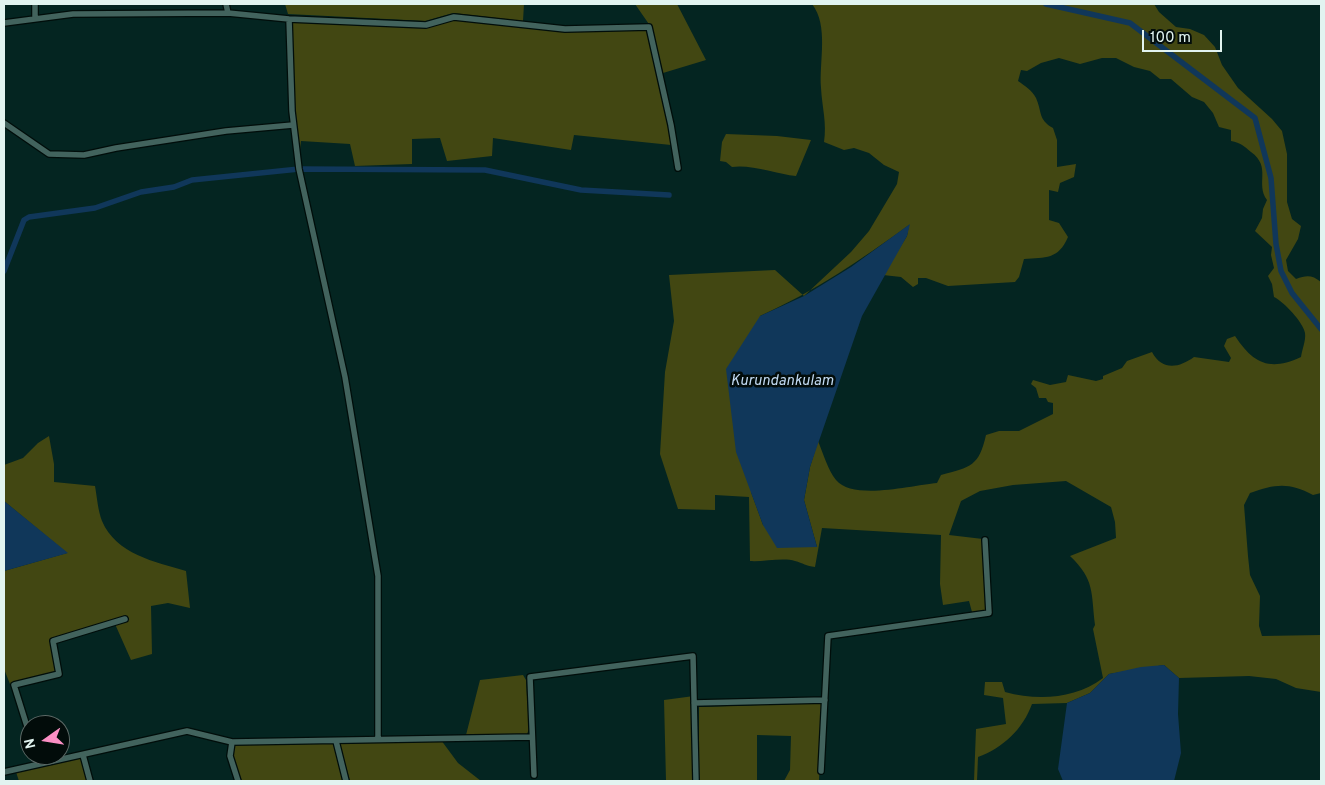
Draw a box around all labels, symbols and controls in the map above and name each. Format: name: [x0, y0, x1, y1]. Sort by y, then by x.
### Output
scale bar: [1145, 20, 1225, 52]
text: 100 m: [1150, 29, 1191, 48]
water label: Kurundankulam: [730, 373, 834, 391]
north arrow: [20, 715, 70, 765]
text: N: [21, 736, 40, 750]

